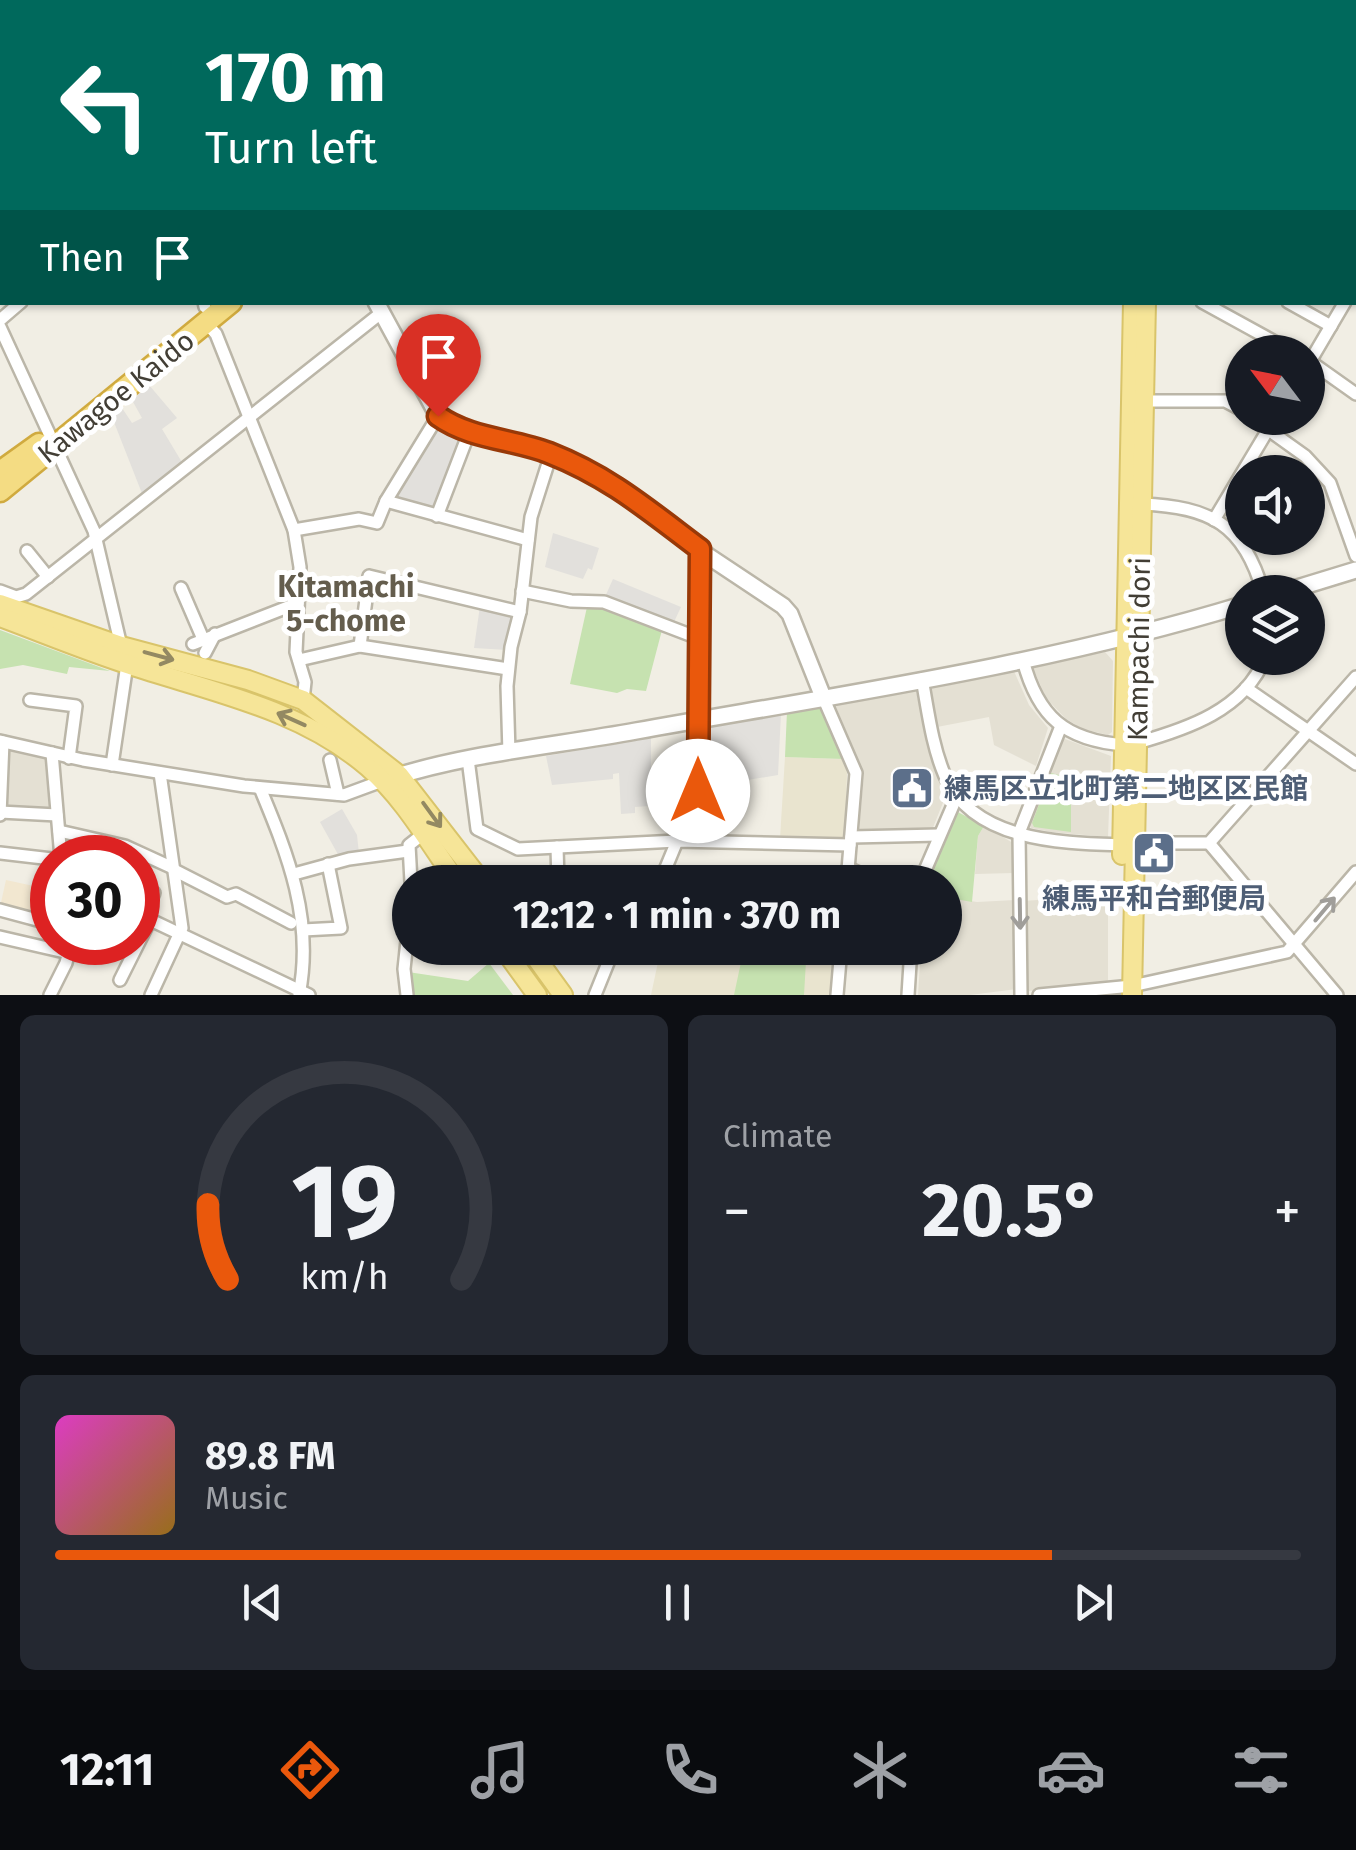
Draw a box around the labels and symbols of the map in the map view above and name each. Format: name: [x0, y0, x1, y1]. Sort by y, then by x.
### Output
pin: [396, 314, 481, 417]
street label: Kawagoe Kaido: [31, 324, 201, 470]
north arrow: [1225, 335, 1325, 435]
street label: Kampachi dori: [1121, 557, 1157, 741]
district label: Kitamachi 5-chome: [277, 569, 415, 639]
one-way arrow: [143, 647, 174, 666]
one-way arrow: [276, 709, 307, 727]
position arrow: [646, 739, 750, 843]
public building icon: 練馬区立北町第二地区区民館: [889, 765, 935, 811]
place label: 練馬区立北町第二地区区民館: [944, 772, 1308, 805]
one-way arrow: [421, 801, 442, 828]
public building icon: 練馬平和台郵便局: [1131, 830, 1177, 876]
speed limit sign: 30: [30, 835, 160, 965]
place label: 練馬平和台郵便局: [1042, 882, 1266, 915]
one-way arrow: [1010, 896, 1030, 929]
one-way arrow: [1314, 896, 1336, 922]

